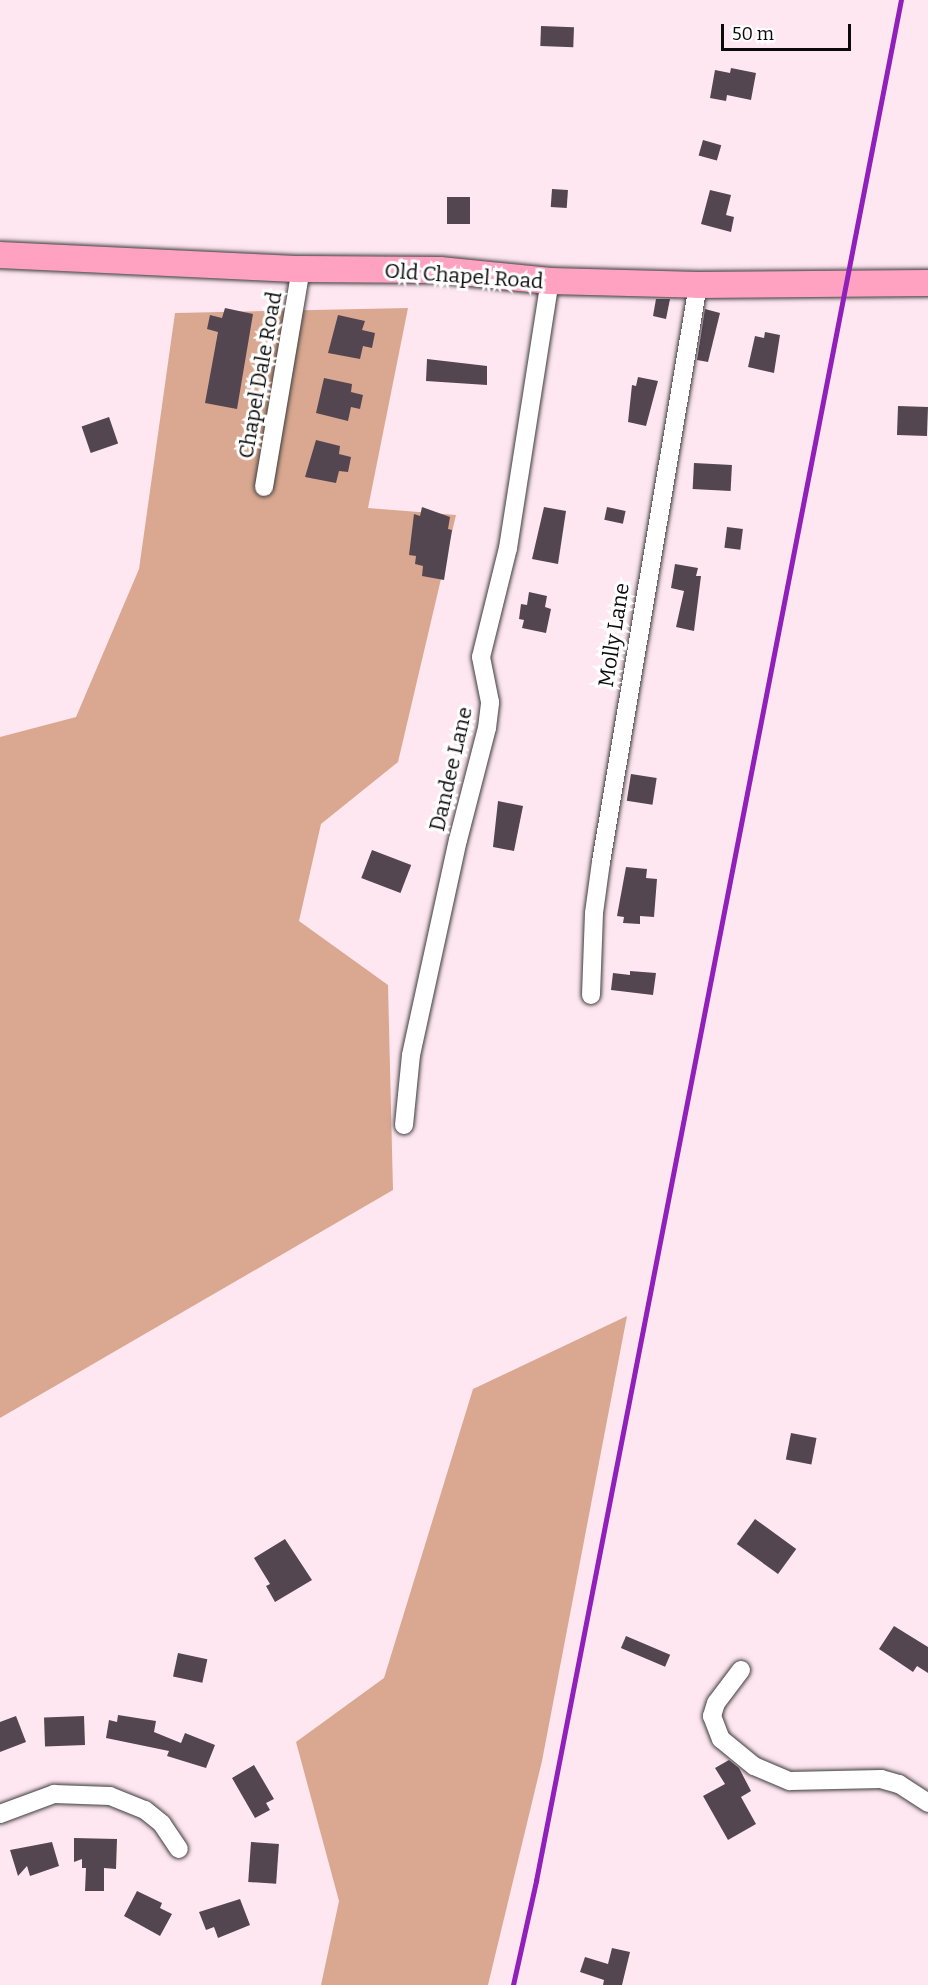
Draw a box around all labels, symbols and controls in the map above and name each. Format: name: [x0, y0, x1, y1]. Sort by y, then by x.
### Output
scale bar: [724, 12, 854, 50]
text: 50 m: [732, 23, 774, 45]
street label: Old Chapel Road: [384, 258, 544, 294]
street label: Chapel Dale Road: [233, 290, 287, 460]
street label: Molly Lane: [593, 581, 635, 689]
street label: Dandee Lane: [424, 704, 478, 834]

